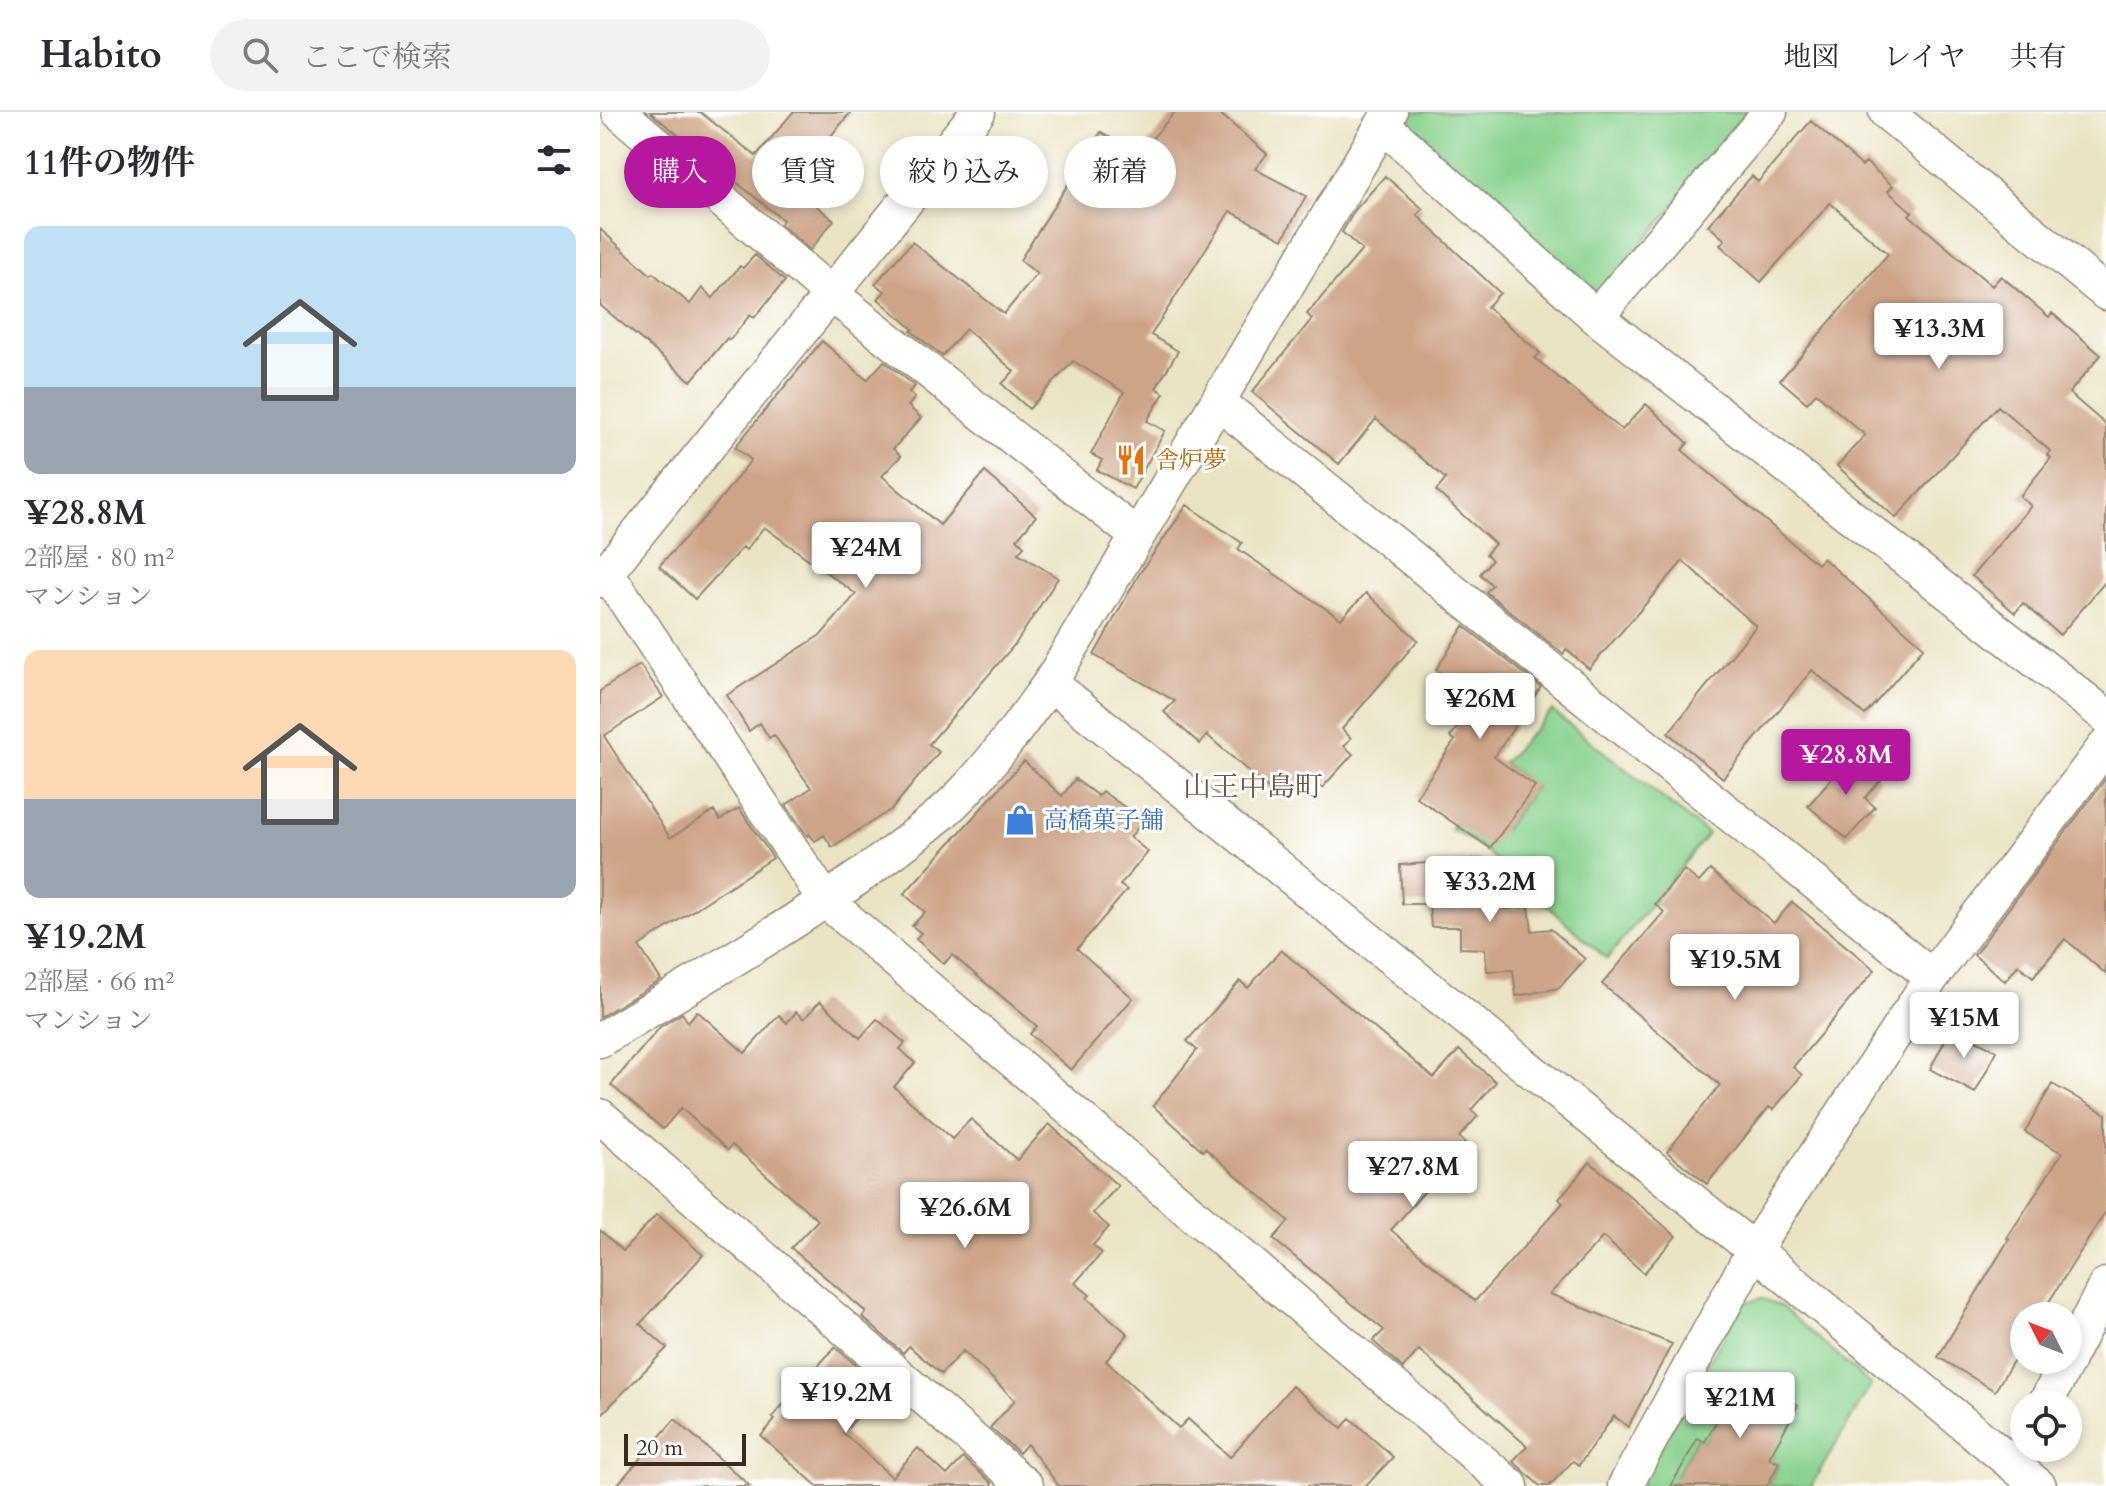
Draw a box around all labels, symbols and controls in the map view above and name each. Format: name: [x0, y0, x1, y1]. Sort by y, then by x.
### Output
search box: [210, 19, 770, 91]
text: Habito: [40, 29, 162, 81]
icon: search: [238, 33, 282, 77]
text: ここで検索: [302, 37, 452, 78]
text: 地図: [1783, 38, 1839, 76]
text: レイヤ: [1883, 38, 1966, 76]
text: 共有: [2010, 38, 2066, 76]
chip: 購入: [624, 136, 736, 208]
chip: 賃貸: [752, 136, 864, 208]
chip: 絞り込み: [880, 136, 1048, 208]
chip: 新着: [1064, 136, 1176, 208]
icon: filters: [532, 138, 576, 182]
text: 11件の物件: [24, 140, 195, 186]
icon: home: [228, 278, 372, 422]
pin: ¥13.3M: [1874, 303, 2004, 371]
text: ¥13.3M: [1892, 311, 1986, 346]
restaurant icon: 舎炉夢: [1114, 443, 1148, 477]
place label: 舎炉夢: [1155, 444, 1227, 477]
text: ¥28.8M: [24, 490, 146, 536]
pin: ¥24M: [819, 522, 913, 590]
text: ¥24M: [830, 530, 902, 565]
text: 2部屋 · 80 m²: [24, 540, 174, 575]
text: マンション: [24, 579, 153, 614]
pin: ¥26M: [1433, 673, 1527, 741]
text: ¥26M: [1444, 681, 1516, 716]
icon: home: [228, 702, 372, 846]
pin: ¥28.8M: [1781, 729, 1911, 797]
text: ¥28.8M: [1799, 737, 1893, 772]
district label: 山王中島町: [1183, 768, 1323, 806]
shop icon: 高橋菓子舗: [1003, 803, 1037, 837]
place label: 高橋菓子舗: [1044, 804, 1164, 837]
pin: ¥33.2M: [1425, 856, 1555, 924]
text: ¥33.2M: [1443, 864, 1537, 899]
text: ¥19.2M: [24, 914, 146, 960]
pin: ¥19.5M: [1670, 934, 1800, 1002]
text: ¥19.5M: [1688, 942, 1782, 977]
text: 2部屋 · 66 m²: [24, 964, 174, 999]
pin: ¥15M: [1917, 992, 2011, 1060]
text: ¥15M: [1928, 1000, 2000, 1035]
text: マンション: [24, 1003, 153, 1038]
pin: ¥27.8M: [1348, 1141, 1478, 1209]
text: ¥27.8M: [1366, 1149, 1460, 1184]
pin: ¥26.6M: [900, 1182, 1030, 1250]
text: ¥26.6M: [918, 1190, 1012, 1225]
north arrow: [2010, 1302, 2082, 1374]
map controls: [2010, 1302, 2082, 1462]
pin: ¥19.2M: [781, 1367, 911, 1435]
pin: ¥21M: [1693, 1372, 1787, 1440]
text: ¥19.2M: [799, 1375, 893, 1410]
text: ¥21M: [1704, 1380, 1776, 1415]
button: locate: [2010, 1390, 2082, 1462]
scale bar: [624, 1430, 746, 1466]
text: 20 m: [636, 1433, 683, 1463]

